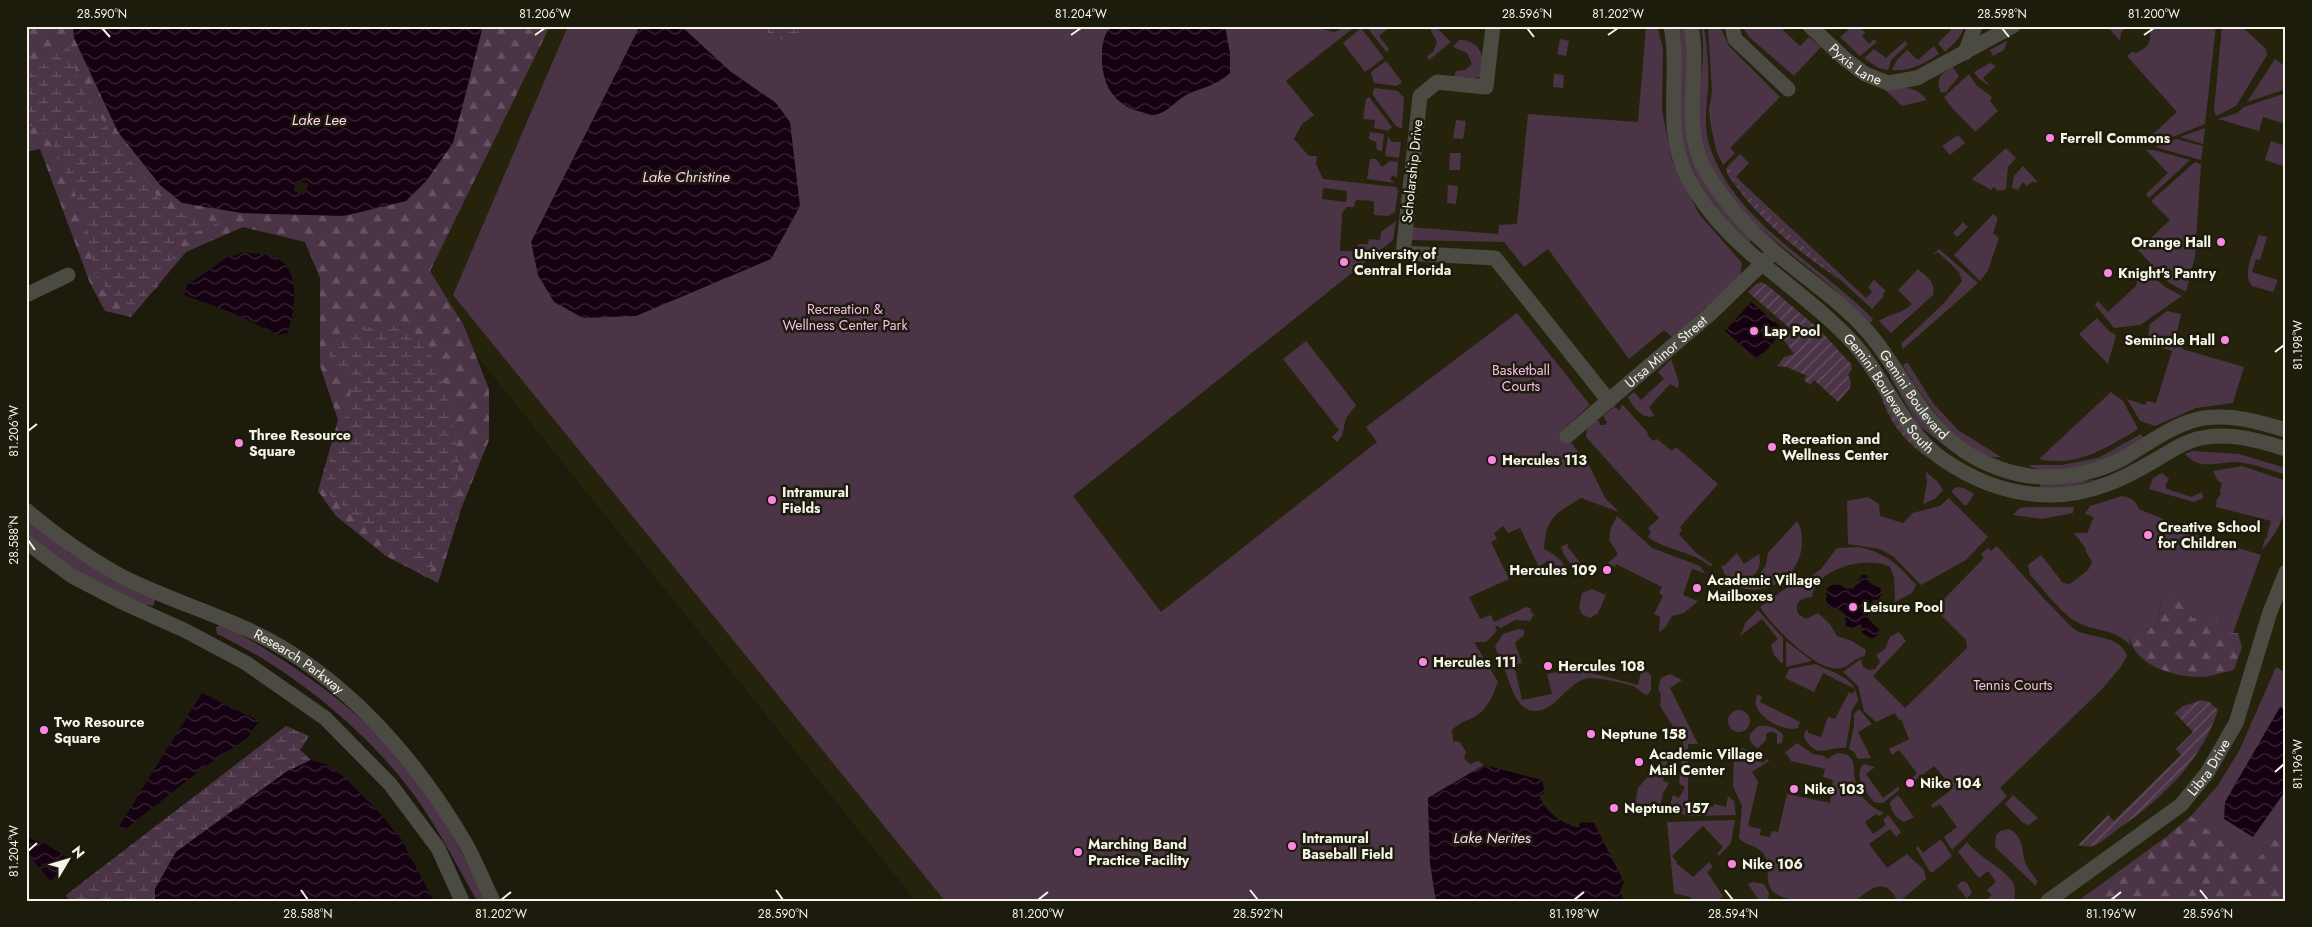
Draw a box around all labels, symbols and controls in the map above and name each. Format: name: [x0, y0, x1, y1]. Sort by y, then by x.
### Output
text: 28.590°N: [77, 5, 127, 23]
text: 81.206°W: [519, 5, 571, 23]
text: 81.204°W: [1055, 5, 1107, 23]
text: 28.596°N: [1502, 5, 1552, 23]
text: 81.202°W: [1592, 5, 1644, 23]
text: 28.598°N: [1977, 5, 2027, 23]
text: 81.200°W: [2128, 5, 2180, 23]
street label: Pyxis Lane: [1824, 39, 1885, 90]
water label: Lake Lee: [292, 109, 347, 131]
street label: Scholarship Drive: [1397, 118, 1427, 224]
place label: Ferrell Commons: [2060, 128, 2171, 148]
marker: Ferrell Commons: [2044, 132, 2056, 144]
water label: Lake Christine: [642, 166, 730, 188]
place label: Orange Hall: [2131, 232, 2211, 252]
marker: Orange Hall: [2215, 236, 2227, 248]
place label: University of Central Florida: [1354, 244, 1451, 280]
marker: University of Central Florida: [1338, 256, 1350, 268]
place label: Knight's Pantry: [2118, 263, 2217, 283]
marker: Knight's Pantry: [2102, 267, 2114, 279]
park label: Recreation & Wellness Center Park: [782, 299, 908, 335]
street label: Ursa Minor Street: [1620, 310, 1712, 393]
text: 81.198°W: [2289, 320, 2307, 370]
place label: Lap Pool: [1764, 321, 1820, 341]
marker: Lap Pool: [1748, 325, 1760, 337]
place label: Seminole Hall: [2124, 330, 2215, 350]
street label: Gemini Boulevard South: [1838, 331, 1940, 455]
marker: Seminole Hall: [2219, 334, 2231, 346]
street label: Gemini Boulevard: [1876, 345, 1954, 441]
park label: Basketball Courts: [1492, 360, 1550, 396]
text: 81.206°W: [5, 405, 23, 457]
place label: Three Resource Square: [249, 425, 351, 461]
place label: Recreation and Wellness Center: [1782, 429, 1889, 465]
marker: Three Resource Square: [233, 437, 245, 449]
marker: Recreation and Wellness Center: [1766, 441, 1778, 453]
place label: Hercules 113: [1502, 450, 1587, 470]
marker: Hercules 113: [1486, 454, 1498, 466]
place label: Intramural Fields: [782, 482, 849, 518]
marker: Intramural Fields: [766, 494, 778, 506]
text: 28.588°N: [5, 515, 23, 565]
place label: Creative School for Children: [2158, 517, 2261, 553]
marker: Creative School for Children: [2142, 529, 2154, 541]
place label: Hercules 109: [1509, 560, 1597, 580]
marker: Hercules 109: [1601, 564, 1613, 576]
place label: Academic Village Mailboxes: [1706, 570, 1821, 606]
marker: Academic Village Mailboxes: [1691, 582, 1703, 594]
place label: Leisure Pool: [1863, 597, 1943, 617]
marker: Leisure Pool: [1847, 601, 1859, 613]
street label: Research Parkway: [251, 624, 349, 699]
place label: Hercules 111: [1433, 652, 1516, 672]
marker: Hercules 111: [1417, 656, 1429, 668]
place label: Hercules 108: [1558, 656, 1645, 676]
marker: Hercules 108: [1542, 660, 1554, 672]
park label: Tennis Courts: [1974, 675, 2053, 695]
place label: Two Resource Square: [54, 712, 145, 748]
marker: Two Resource Square: [38, 724, 50, 736]
place label: Neptune 158: [1601, 724, 1687, 744]
marker: Neptune 158: [1585, 728, 1597, 740]
street label: Libra Drive: [2182, 735, 2235, 800]
text: 81.196°W: [2289, 739, 2307, 789]
place label: Academic Village Mail Center: [1648, 744, 1763, 780]
marker: Academic Village Mail Center: [1633, 756, 1645, 768]
place label: Nike 104: [1920, 773, 1981, 793]
marker: Nike 104: [1904, 777, 1916, 789]
place label: Nike 103: [1804, 779, 1864, 799]
marker: Nike 103: [1788, 783, 1800, 795]
place label: Neptune 157: [1624, 798, 1710, 818]
marker: Neptune 157: [1608, 802, 1620, 814]
text: 81.204°W: [5, 825, 23, 877]
water label: Lake Nerites: [1453, 827, 1531, 849]
place label: Intramural Baseball Field: [1302, 828, 1393, 864]
north arrow: [42, 834, 92, 884]
place label: Marching Band Practice Facility: [1088, 834, 1190, 870]
marker: Intramural Baseball Field: [1286, 840, 1298, 852]
text: N: [67, 841, 90, 863]
marker: Marching Band Practice Facility: [1072, 846, 1084, 858]
place label: Nike 106: [1742, 854, 1803, 874]
marker: Nike 106: [1726, 858, 1738, 870]
text: 28.588°N: [283, 905, 333, 923]
text: 81.202°W: [475, 905, 527, 923]
text: 28.590°N: [758, 905, 808, 923]
text: 81.200°W: [1012, 905, 1064, 923]
text: 28.592°N: [1233, 905, 1283, 923]
text: 81.198°W: [1549, 905, 1599, 923]
text: 28.594°N: [1708, 905, 1758, 923]
text: 81.196°W: [2086, 905, 2136, 923]
text: 28.596°N: [2183, 905, 2233, 923]

